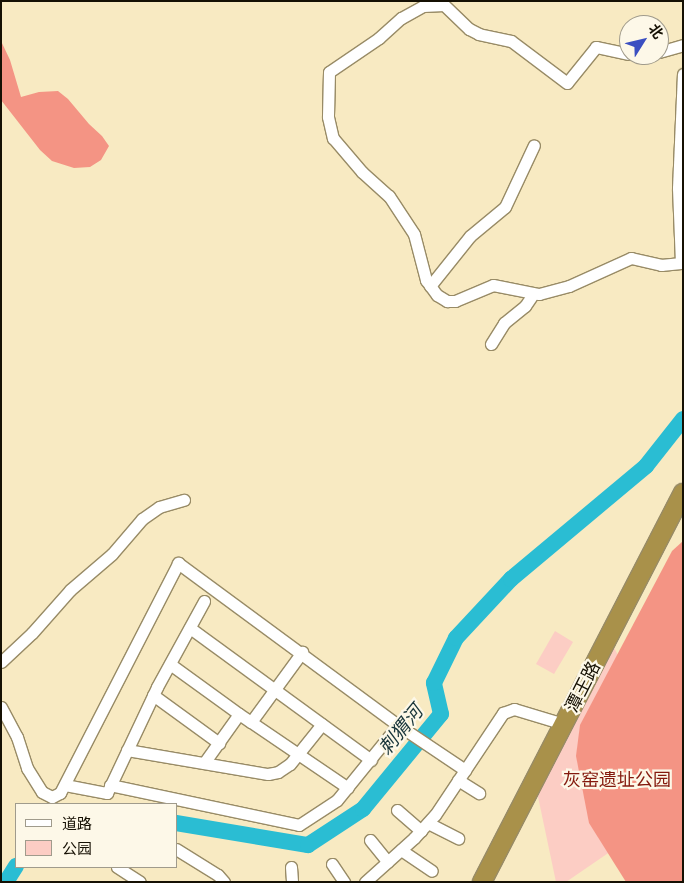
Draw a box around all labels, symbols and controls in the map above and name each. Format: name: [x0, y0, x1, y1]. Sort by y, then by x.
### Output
north arrow: [619, 15, 669, 65]
text: 北: [645, 21, 667, 42]
street label: 潭王路: [561, 658, 605, 716]
water label: 刺猬河: [374, 701, 428, 759]
park label: 灰窑遗址公园: [563, 769, 671, 791]
legend: [15, 803, 178, 868]
text: 道路: [62, 815, 92, 833]
text: 公园: [62, 840, 92, 858]

